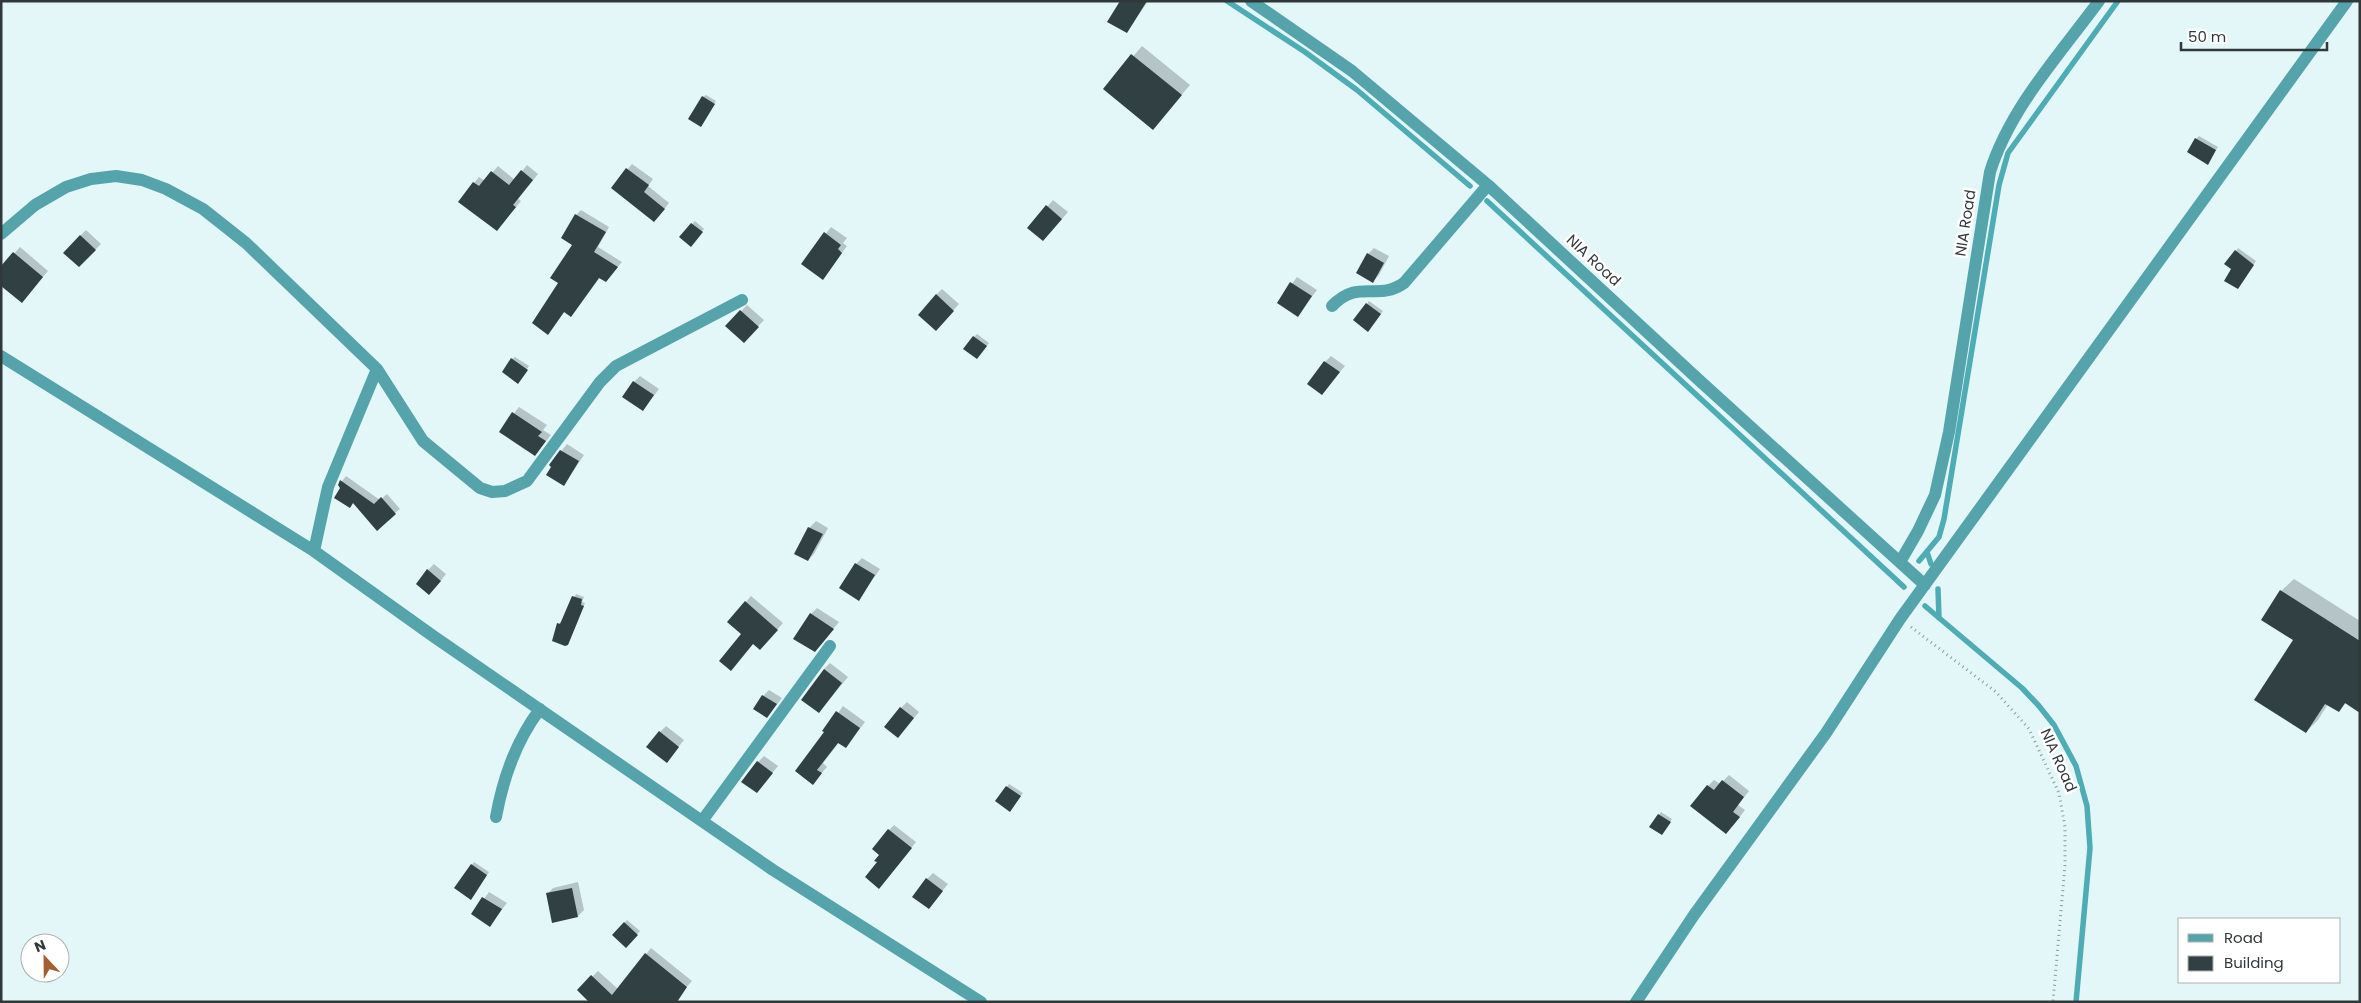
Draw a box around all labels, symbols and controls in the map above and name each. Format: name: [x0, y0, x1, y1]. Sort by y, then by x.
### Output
scale bar: [2181, 20, 2327, 52]
text: 50 m: [2188, 26, 2226, 47]
street label: NIA Road: [1949, 188, 1981, 258]
street label: NIA Road: [1562, 229, 1626, 291]
street label: NIA Road: [2036, 725, 2082, 795]
legend: [2178, 918, 2341, 983]
text: Road: [2224, 927, 2263, 948]
north arrow: [20, 933, 70, 983]
text: N: [32, 935, 49, 957]
text: Building: [2224, 952, 2284, 973]

